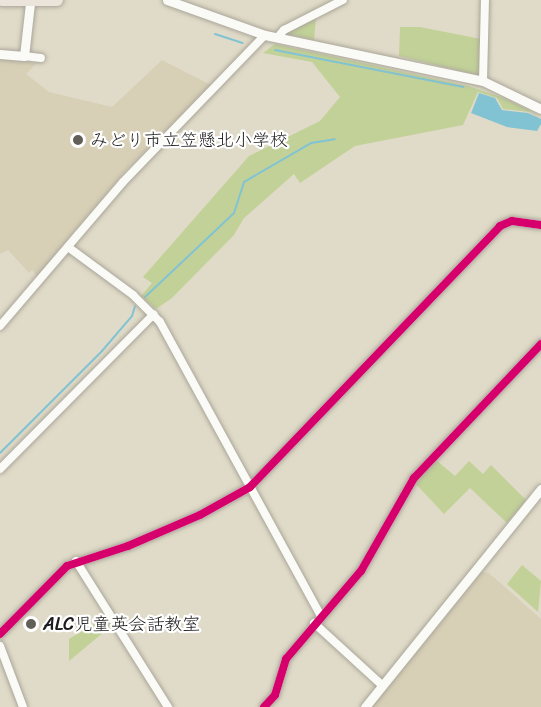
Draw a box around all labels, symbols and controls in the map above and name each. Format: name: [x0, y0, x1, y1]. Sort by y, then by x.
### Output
place label: みどり市立笠懸北小学校: [90, 129, 288, 151]
marker: みどり市立笠懸北小学校: [71, 133, 85, 147]
place label: ALC児童英会話教室: [43, 613, 200, 635]
marker: ALC児童英会話教室: [24, 617, 38, 631]

